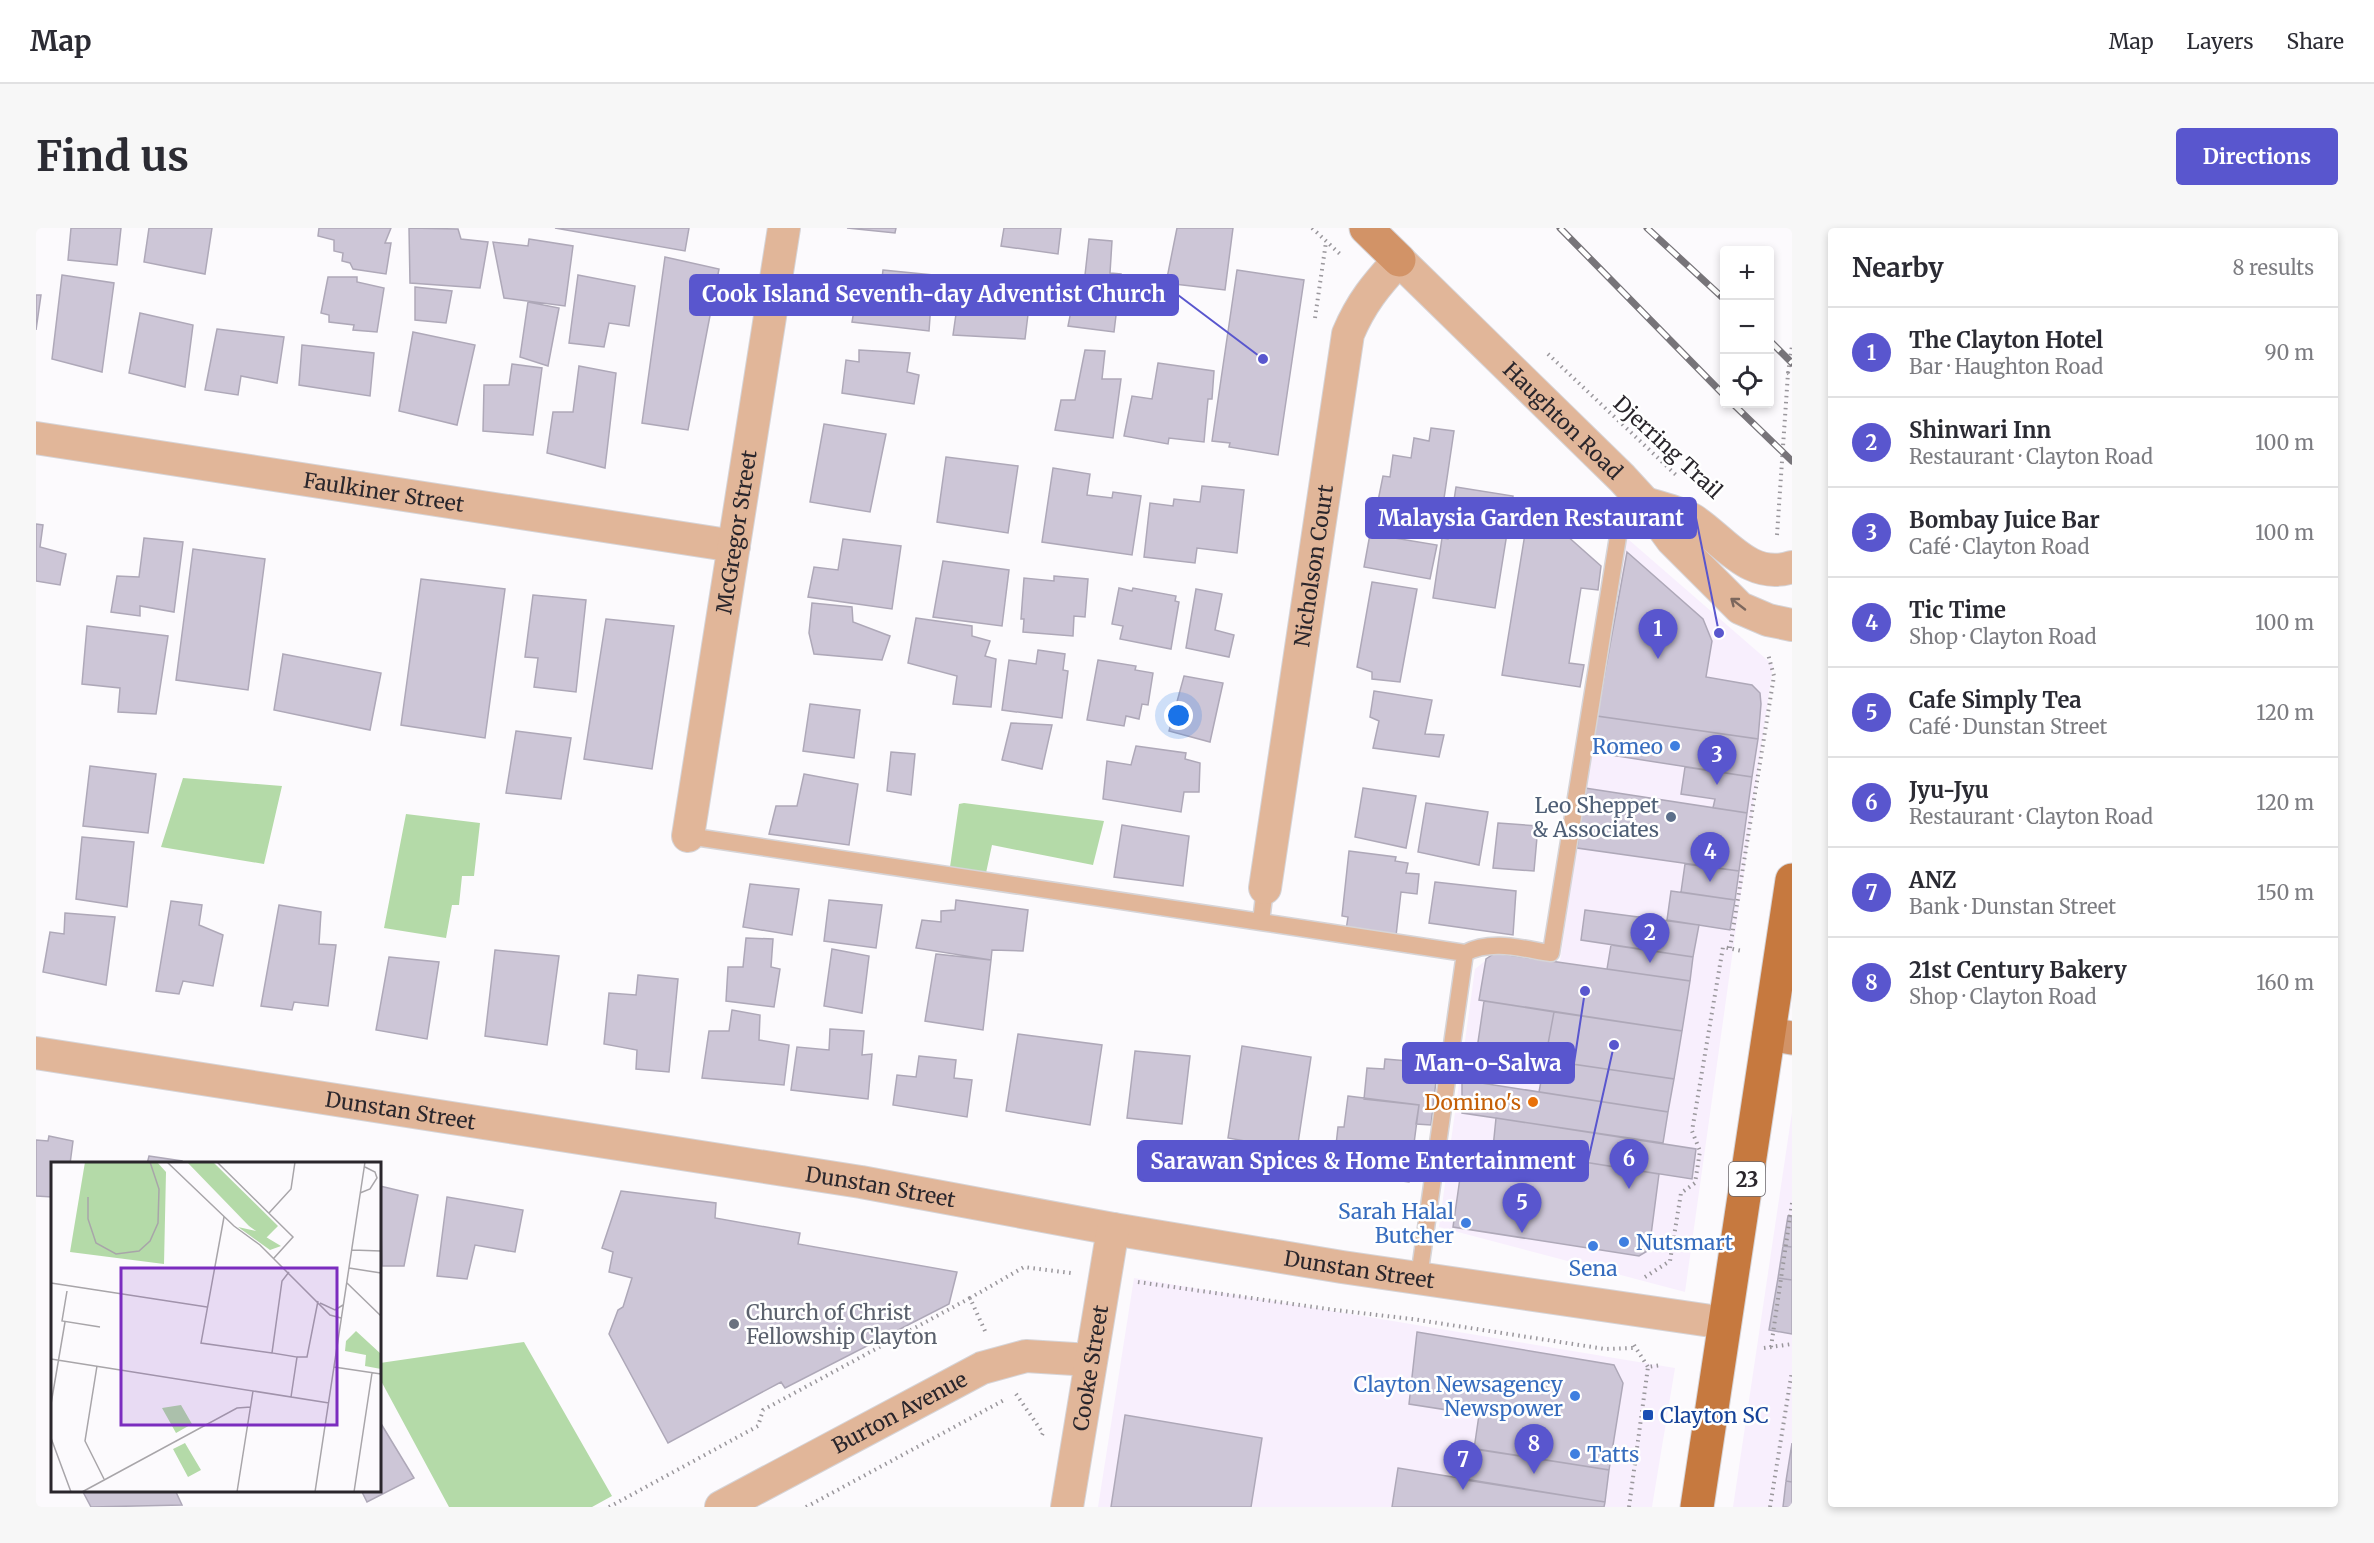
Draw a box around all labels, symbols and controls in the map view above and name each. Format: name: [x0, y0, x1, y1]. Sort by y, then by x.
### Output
text: Map: [30, 23, 92, 59]
text: Map: [2109, 28, 2154, 55]
text: Layers: [2187, 28, 2254, 55]
text: Share: [2287, 28, 2344, 55]
button: Directions: [2176, 128, 2338, 185]
text: Find us: [36, 130, 189, 182]
map controls: [1720, 246, 1774, 408]
button: +: [1720, 246, 1774, 300]
text: Nearby: [1852, 251, 1944, 284]
text: 8 results: [2232, 255, 2314, 280]
callout: Cook Island Seventh-day Adventist Church: [690, 275, 1178, 315]
text: Cook Island Seventh-day Adventist Church: [702, 280, 1166, 308]
button: −: [1720, 300, 1774, 354]
text: The Clayton Hotel: [1909, 326, 2103, 354]
text: 1: [1867, 340, 1876, 365]
text: 90 m: [2264, 340, 2314, 365]
button: locate: [1720, 354, 1774, 408]
text: Bar · Haughton Road: [1909, 354, 2103, 379]
street label: Haughton Road: [1498, 356, 1629, 485]
street label: Djerring Trail: [1608, 390, 1728, 505]
text: Shinwari Inn: [1909, 416, 2051, 444]
text: 2: [1866, 430, 1877, 455]
text: 100 m: [2255, 430, 2314, 455]
text: Restaurant · Clayton Road: [1909, 444, 2153, 469]
street label: McGregor Street: [710, 448, 762, 616]
street label: Faulkiner Street: [302, 466, 466, 518]
street label: Nicholson Court: [1288, 483, 1339, 648]
callout: Malaysia Garden Restaurant: [1366, 498, 1696, 538]
text: Malaysia Garden Restaurant: [1378, 504, 1684, 532]
text: Bombay Juice Bar: [1909, 506, 2100, 534]
text: 3: [1866, 520, 1877, 545]
text: 100 m: [2255, 520, 2314, 545]
text: Café · Clayton Road: [1909, 534, 2089, 559]
text: Tic Time: [1909, 596, 2006, 624]
one-way arrow: [1731, 598, 1747, 611]
pin: 1: [1638, 610, 1678, 659]
text: 4: [1865, 610, 1878, 635]
text: 100 m: [2255, 610, 2314, 635]
text: Shop · Clayton Road: [1909, 624, 2097, 649]
text: Cafe Simply Tea: [1909, 686, 2082, 714]
text: 5: [1866, 700, 1877, 725]
text: 120 m: [2256, 700, 2314, 725]
your location: [1164, 701, 1193, 730]
text: Café · Dunstan Street: [1909, 714, 2107, 739]
place label: Romeo: [1592, 733, 1663, 760]
pin: 3: [1698, 736, 1736, 785]
marker: Romeo: [1668, 739, 1682, 753]
text: Jyu-Jyu: [1909, 776, 1989, 804]
text: 6: [1865, 790, 1878, 815]
text: 120 m: [2256, 790, 2314, 815]
place label: Leo Sheppet & Associates: [1532, 792, 1659, 843]
text: Restaurant · Clayton Road: [1909, 804, 2153, 829]
marker: Leo Sheppet & Associates: [1664, 810, 1678, 824]
pin: 4: [1690, 832, 1730, 882]
text: ANZ: [1909, 866, 1956, 894]
text: 7: [1866, 880, 1878, 905]
text: 150 m: [2257, 880, 2314, 905]
text: Bank · Dunstan Street: [1909, 894, 2116, 919]
pin: 2: [1630, 914, 1670, 963]
text: 21st Century Bakery: [1909, 956, 2127, 984]
text: 8: [1865, 970, 1878, 995]
text: 160 m: [2256, 970, 2314, 995]
text: Shop · Clayton Road: [1909, 984, 2097, 1009]
callout: Man-o-Salwa: [1403, 1043, 1574, 1083]
text: Man-o-Salwa: [1414, 1049, 1562, 1077]
street label: Dunstan Street: [323, 1085, 478, 1135]
place label: Domino's: [1424, 1089, 1521, 1116]
marker: Domino's: [1526, 1095, 1540, 1109]
pin: 6: [1610, 1140, 1648, 1189]
callout: Sarawan Spices & Home Entertainment: [1138, 1141, 1588, 1181]
text: Sarawan Spices & Home Entertainment: [1150, 1147, 1576, 1175]
street label: Dunstan Street: [804, 1160, 958, 1213]
inset map: [51, 1162, 381, 1492]
road number: 23: [1729, 1162, 1765, 1196]
pin: 5: [1502, 1184, 1542, 1233]
place label: Sarah Halal Butcher: [1338, 1198, 1454, 1249]
marker: Sarah Halal Butcher: [1459, 1216, 1473, 1230]
place label: Nutsmart: [1636, 1229, 1733, 1256]
marker: Nutsmart: [1617, 1235, 1631, 1249]
marker: Sena: [1586, 1239, 1600, 1253]
street label: Dunstan Street: [1282, 1244, 1436, 1294]
place label: Sena: [1569, 1255, 1617, 1282]
place label: Church of Christ Fellowship Clayton: [746, 1299, 938, 1350]
street label: Cooke Street: [1066, 1303, 1114, 1433]
marker: Church of Christ Fellowship Clayton: [727, 1317, 741, 1331]
street label: Burton Avenue: [827, 1365, 972, 1459]
place label: Clayton Newsagency Newspower: [1353, 1371, 1564, 1422]
marker: Clayton Newsagency Newspower: [1568, 1389, 1582, 1403]
place label: Clayton SC: [1660, 1402, 1769, 1429]
marker: Clayton SC: [1641, 1408, 1655, 1422]
pin: 8: [1514, 1424, 1554, 1474]
pin: 7: [1444, 1440, 1482, 1490]
place label: Tatts: [1587, 1441, 1639, 1468]
marker: Tatts: [1568, 1447, 1582, 1461]

